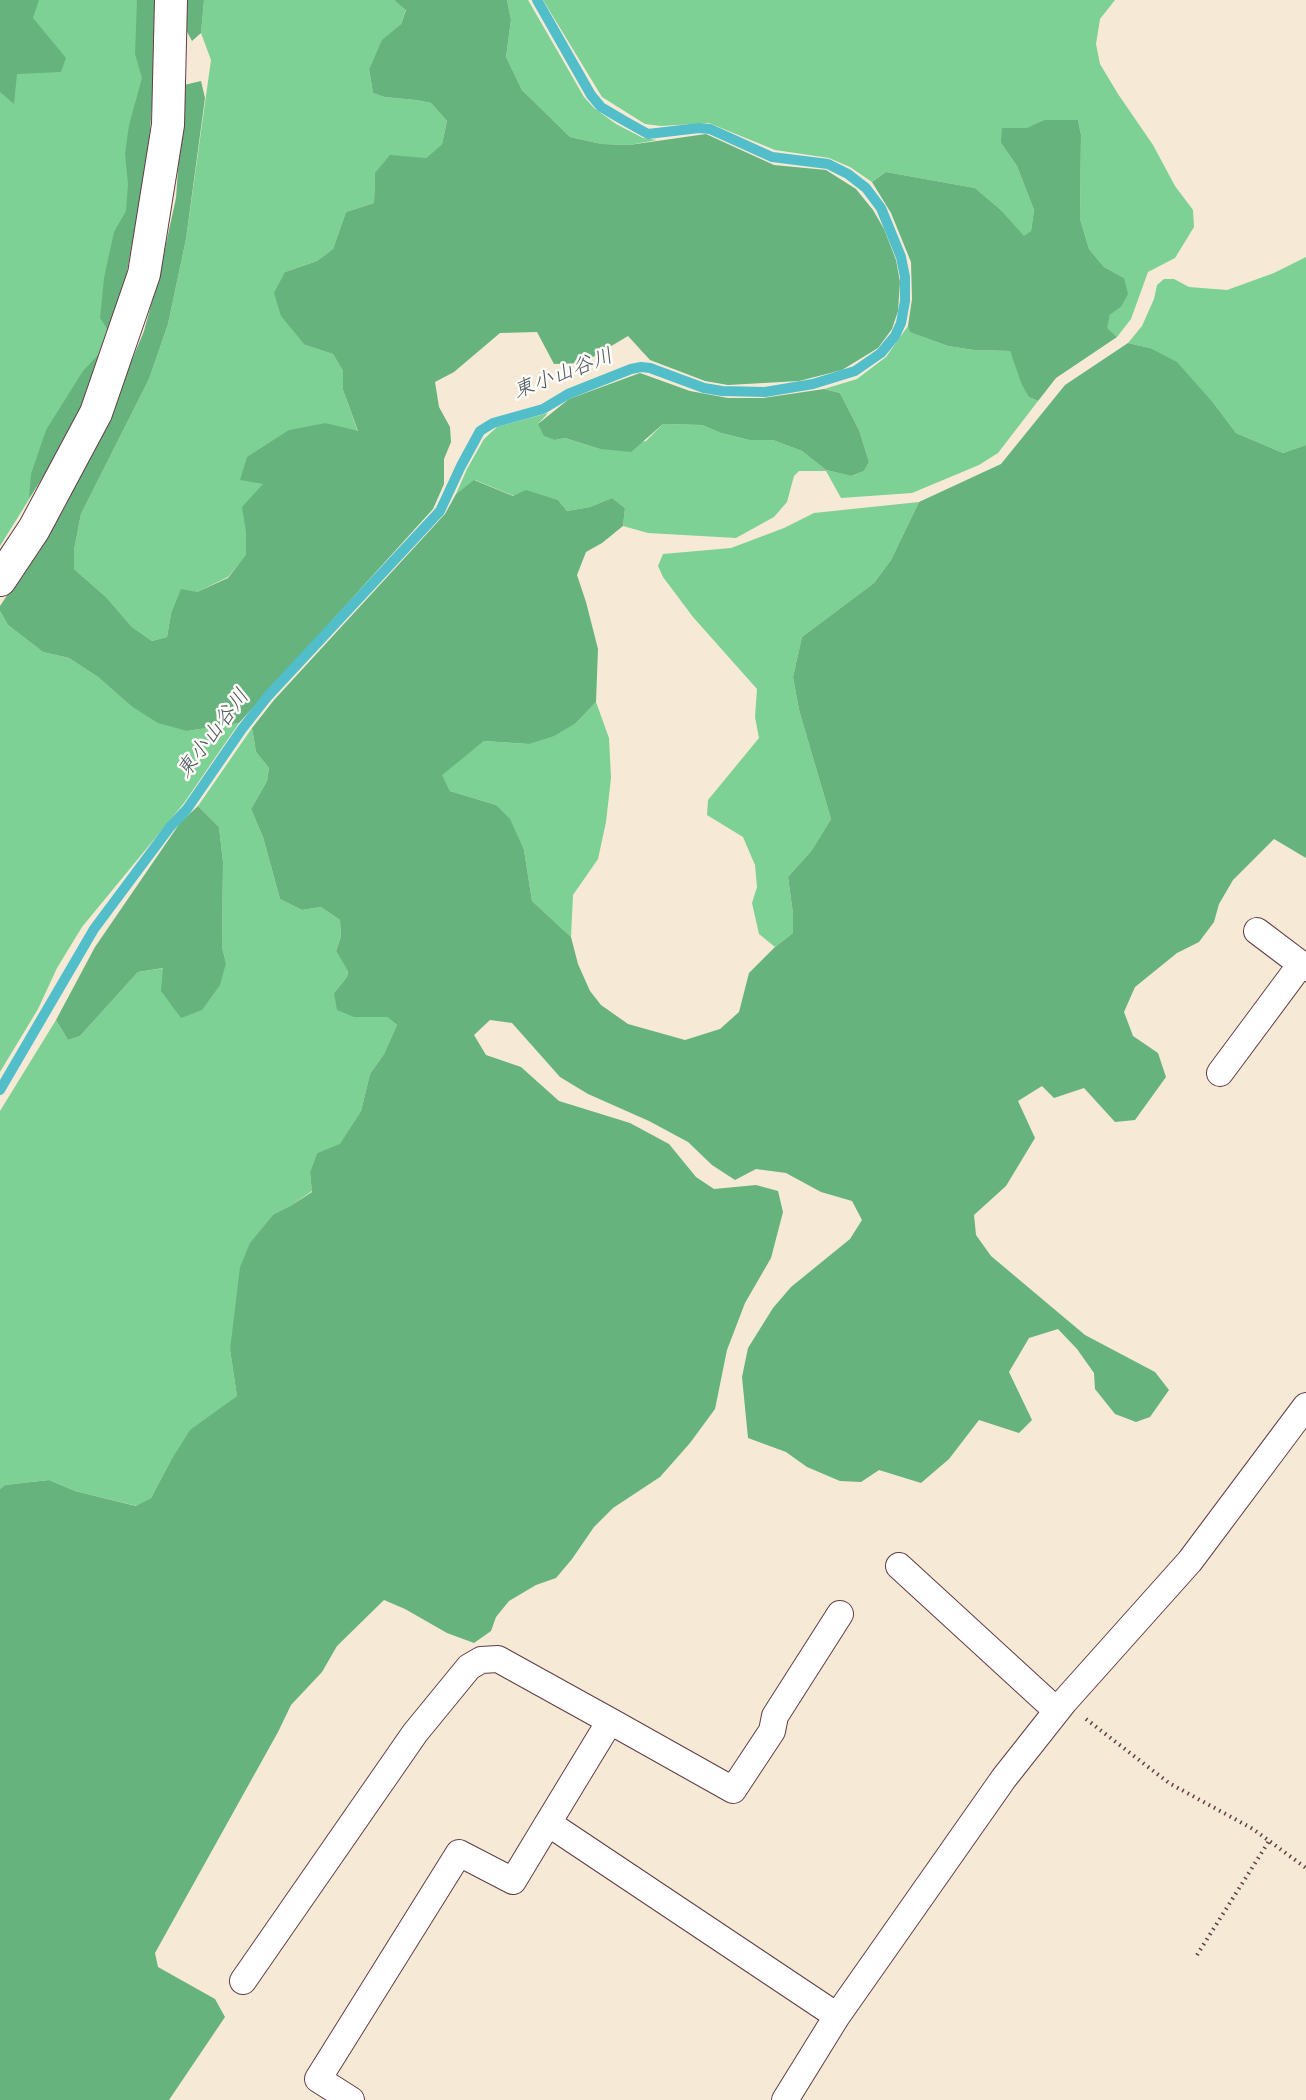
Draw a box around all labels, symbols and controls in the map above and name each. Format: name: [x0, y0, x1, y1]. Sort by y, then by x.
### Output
water label: 東小山谷川: [510, 345, 618, 407]
water label: 東小山谷川: [173, 685, 257, 785]

